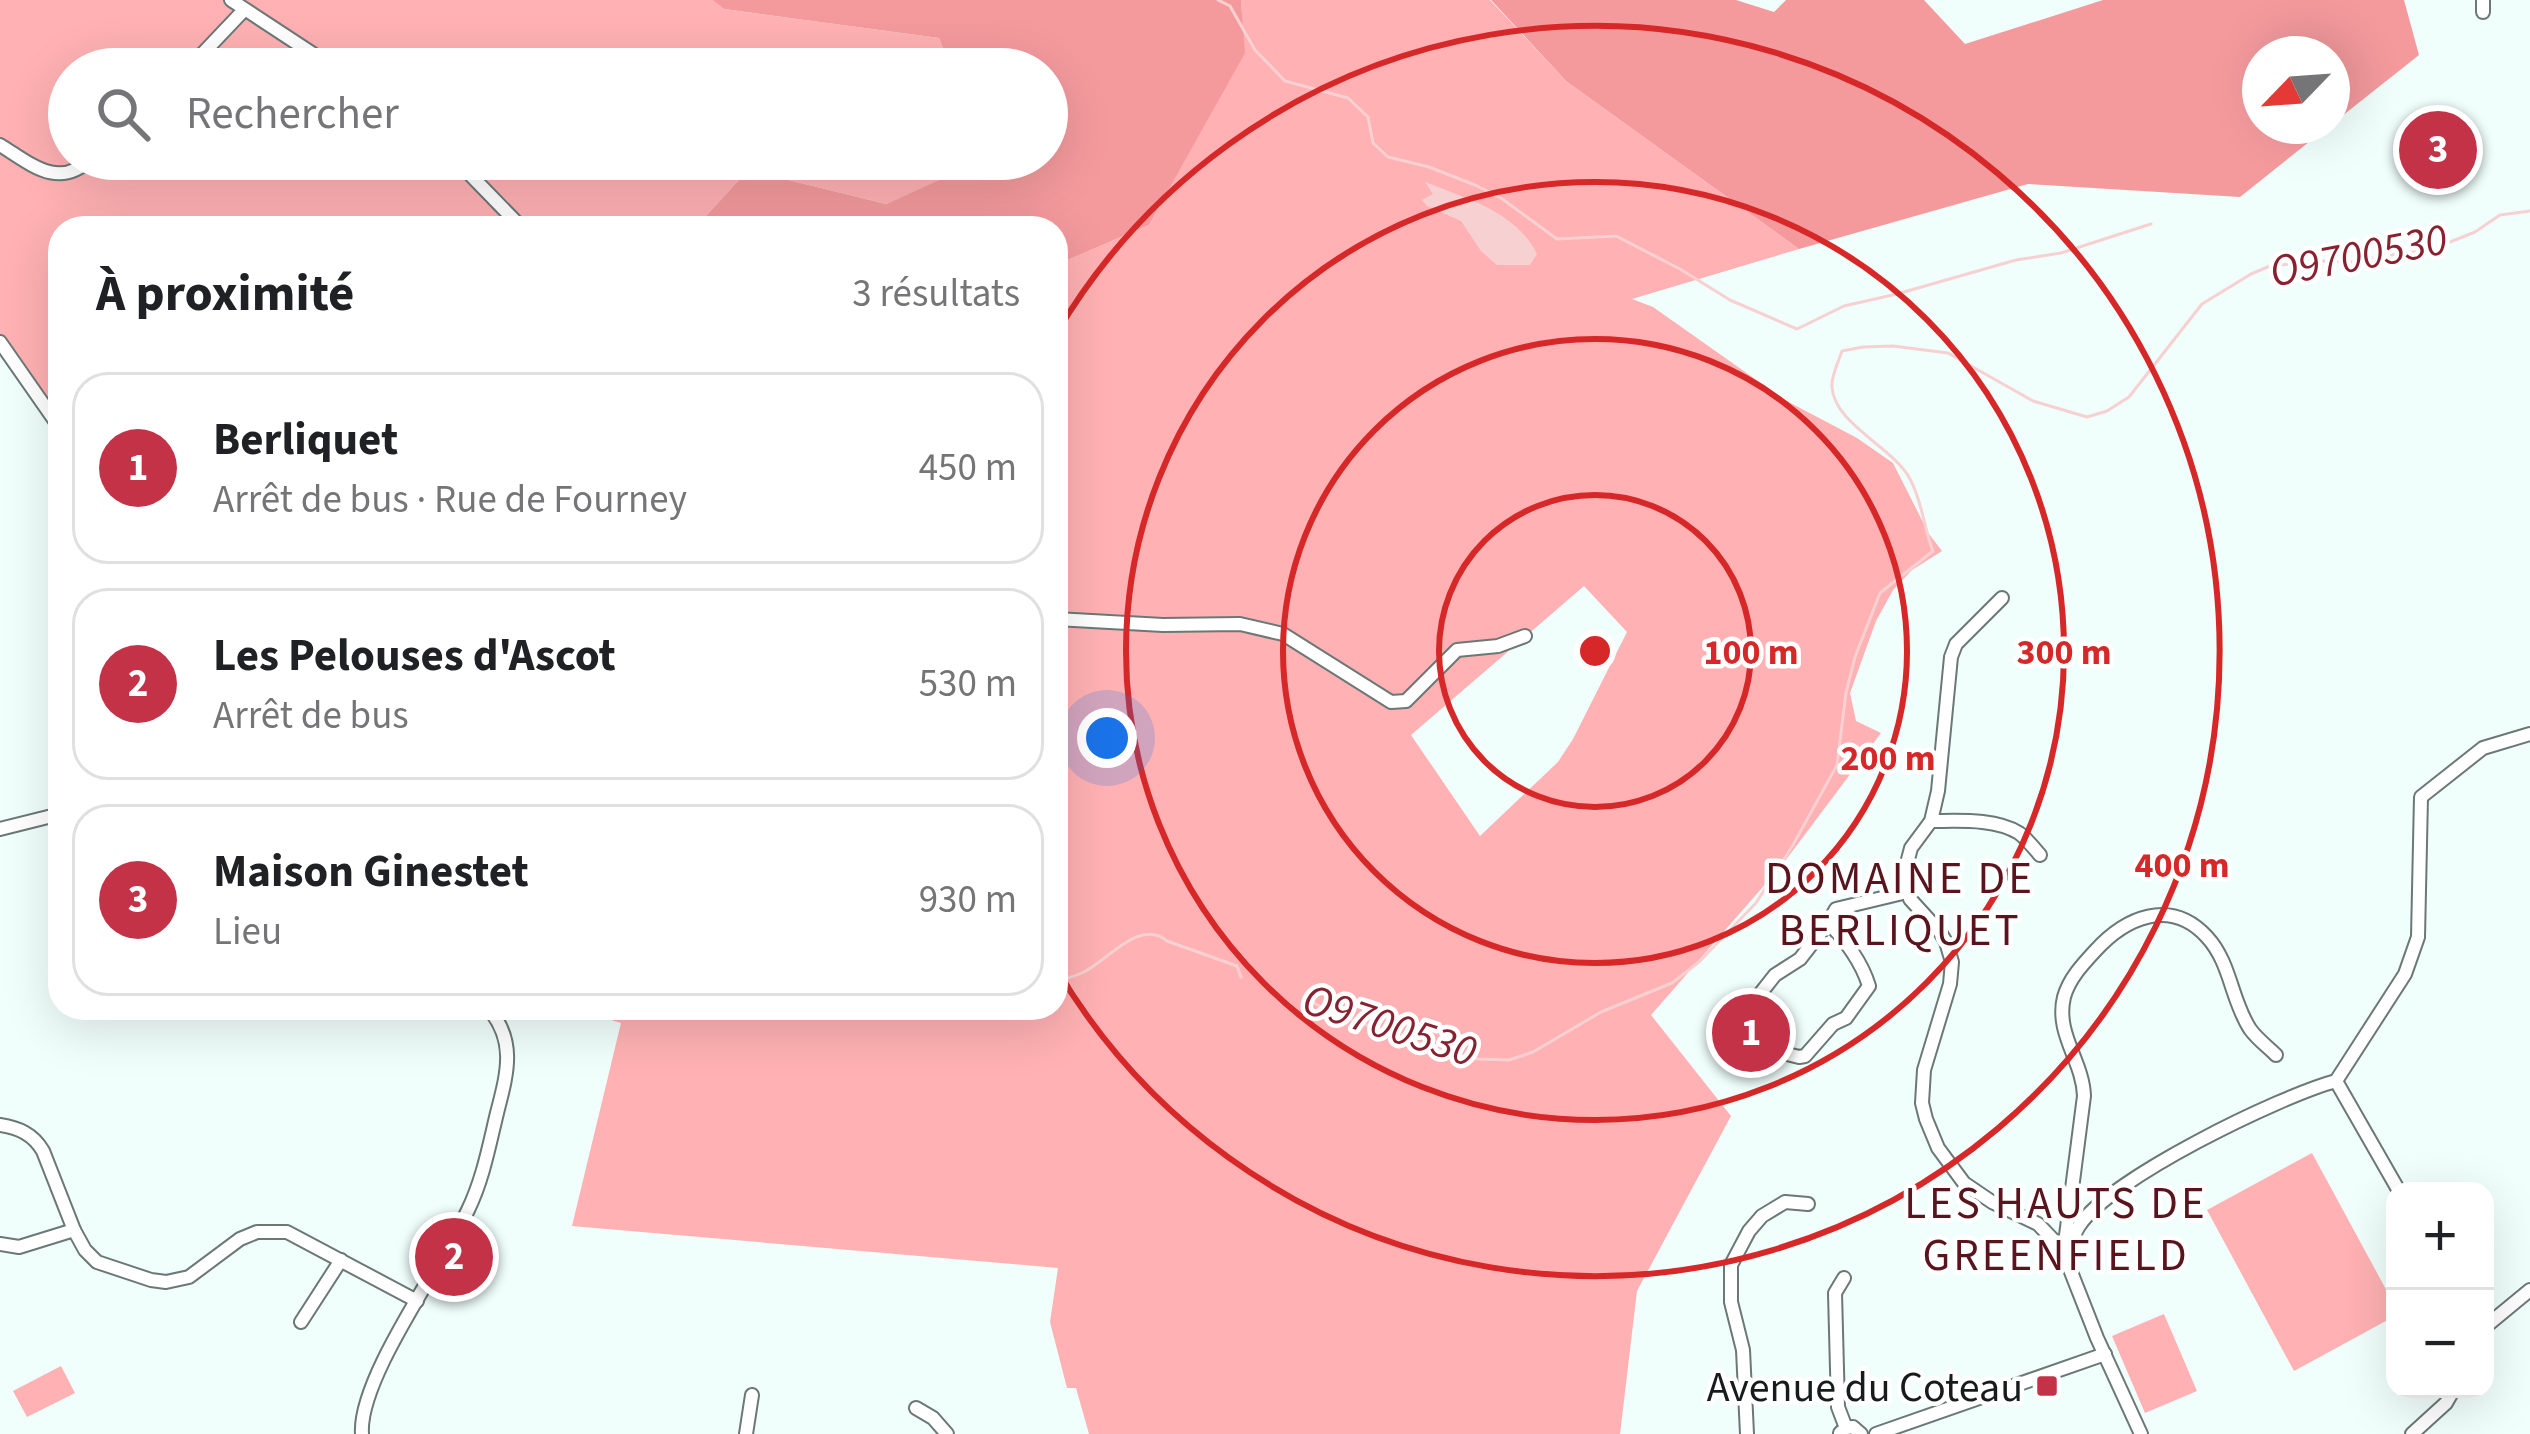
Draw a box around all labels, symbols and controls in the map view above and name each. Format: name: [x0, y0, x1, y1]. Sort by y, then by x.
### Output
north arrow: [2242, 36, 2350, 144]
search box: [48, 48, 1068, 180]
icon: search: [90, 81, 156, 147]
text: Rechercher: [186, 82, 399, 146]
pin: 3: [2399, 105, 2477, 195]
water label: O9700530: [2264, 207, 2453, 305]
text: À proximité: [96, 258, 354, 330]
text: 3 résultats: [852, 266, 1020, 322]
text: Berliquet: [213, 408, 398, 472]
text: 1: [128, 440, 148, 496]
text: 450 m: [919, 440, 1017, 496]
text: Arrêt de bus · Rue de Fourney: [213, 472, 687, 528]
text: Les Pelouses d'Ascot: [213, 624, 616, 688]
text: 100 m: [1703, 627, 1799, 678]
text: 300 m: [2016, 627, 2112, 678]
centre of rings: [1574, 630, 1616, 672]
text: 2: [128, 656, 148, 712]
text: 530 m: [919, 656, 1017, 712]
text: Arrêt de bus: [213, 688, 409, 744]
your location: [1077, 708, 1137, 768]
text: 200 m: [1840, 733, 1936, 784]
text: Maison Ginestet: [213, 840, 529, 904]
text: 400 m: [2134, 840, 2230, 891]
district label: DOMAINE DE BERLIQUET: [1765, 847, 2035, 963]
text: 3: [128, 872, 148, 928]
text: 930 m: [919, 872, 1017, 928]
text: Lieu: [213, 904, 282, 960]
water label: O9700530: [1294, 968, 1485, 1084]
pin: 1: [1712, 988, 1790, 1078]
district label: LES HAUTS DE GREENFIELD: [1904, 1172, 2208, 1288]
map controls: [2386, 1182, 2494, 1398]
button: +: [2386, 1182, 2494, 1290]
pin: 2: [415, 1212, 493, 1302]
button: −: [2386, 1290, 2494, 1398]
place label: Avenue du Coteau: [1707, 1358, 2023, 1418]
marker: Avenue du Coteau: [2034, 1373, 2060, 1399]

